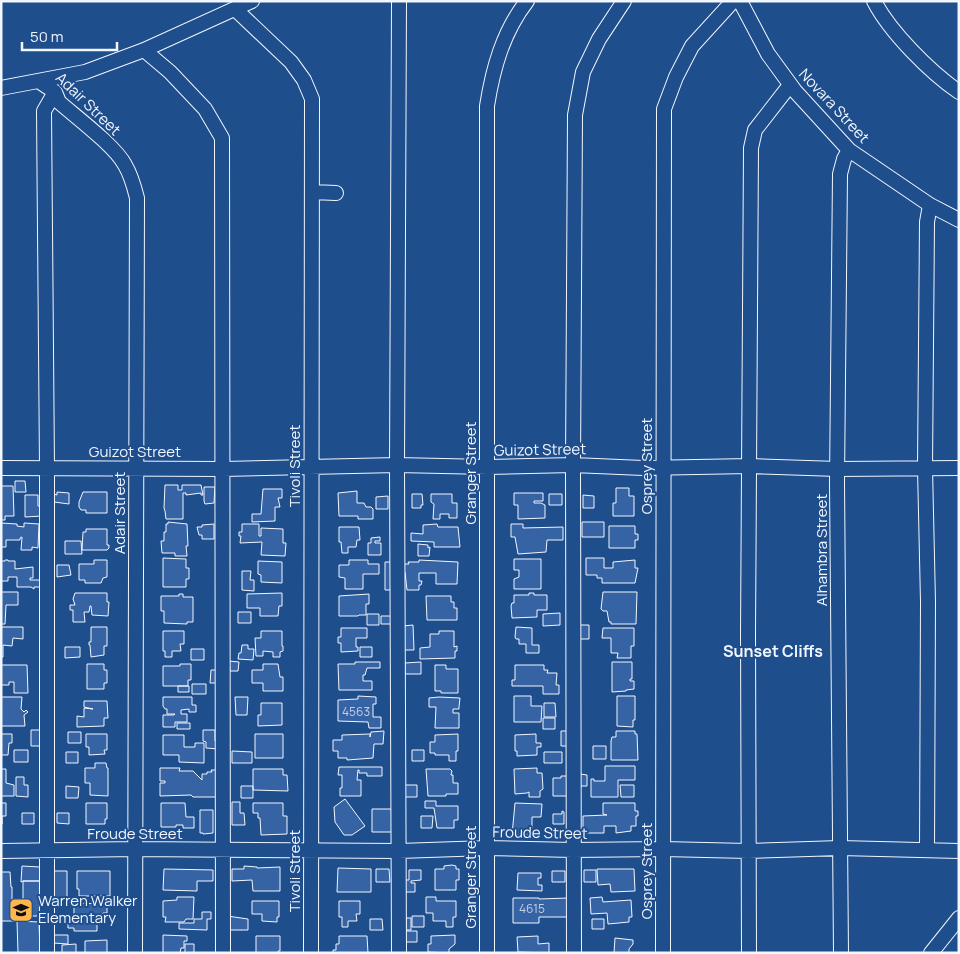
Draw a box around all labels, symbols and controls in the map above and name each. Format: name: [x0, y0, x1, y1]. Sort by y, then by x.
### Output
scale bar: [22, 20, 118, 52]
text: 50 m: [30, 26, 64, 47]
street label: Novara Street: [794, 64, 874, 148]
street label: Adair Street: [51, 67, 125, 140]
street label: Osprey Street: [636, 418, 657, 514]
street label: Granger Street: [460, 421, 481, 525]
street label: Tivoli Street: [284, 425, 305, 507]
street label: Guizot Street: [494, 438, 586, 461]
street label: Guizot Street: [89, 441, 181, 462]
street label: Adair Street: [109, 472, 130, 554]
street label: Alhambra Street: [811, 494, 832, 606]
district label: Sunset Cliffs: [723, 640, 823, 662]
house number: 4563: [342, 703, 370, 720]
street label: Froude Street: [492, 821, 588, 844]
street label: Froude Street: [87, 823, 183, 844]
street label: Osprey Street: [636, 823, 657, 919]
street label: Granger Street: [460, 825, 481, 929]
street label: Tivoli Street: [284, 830, 305, 912]
place label: Warren Walker Elementary: [38, 890, 138, 928]
school or university icon: Warren Walker Elementary: [8, 897, 34, 923]
house number: 4615: [519, 900, 545, 917]

